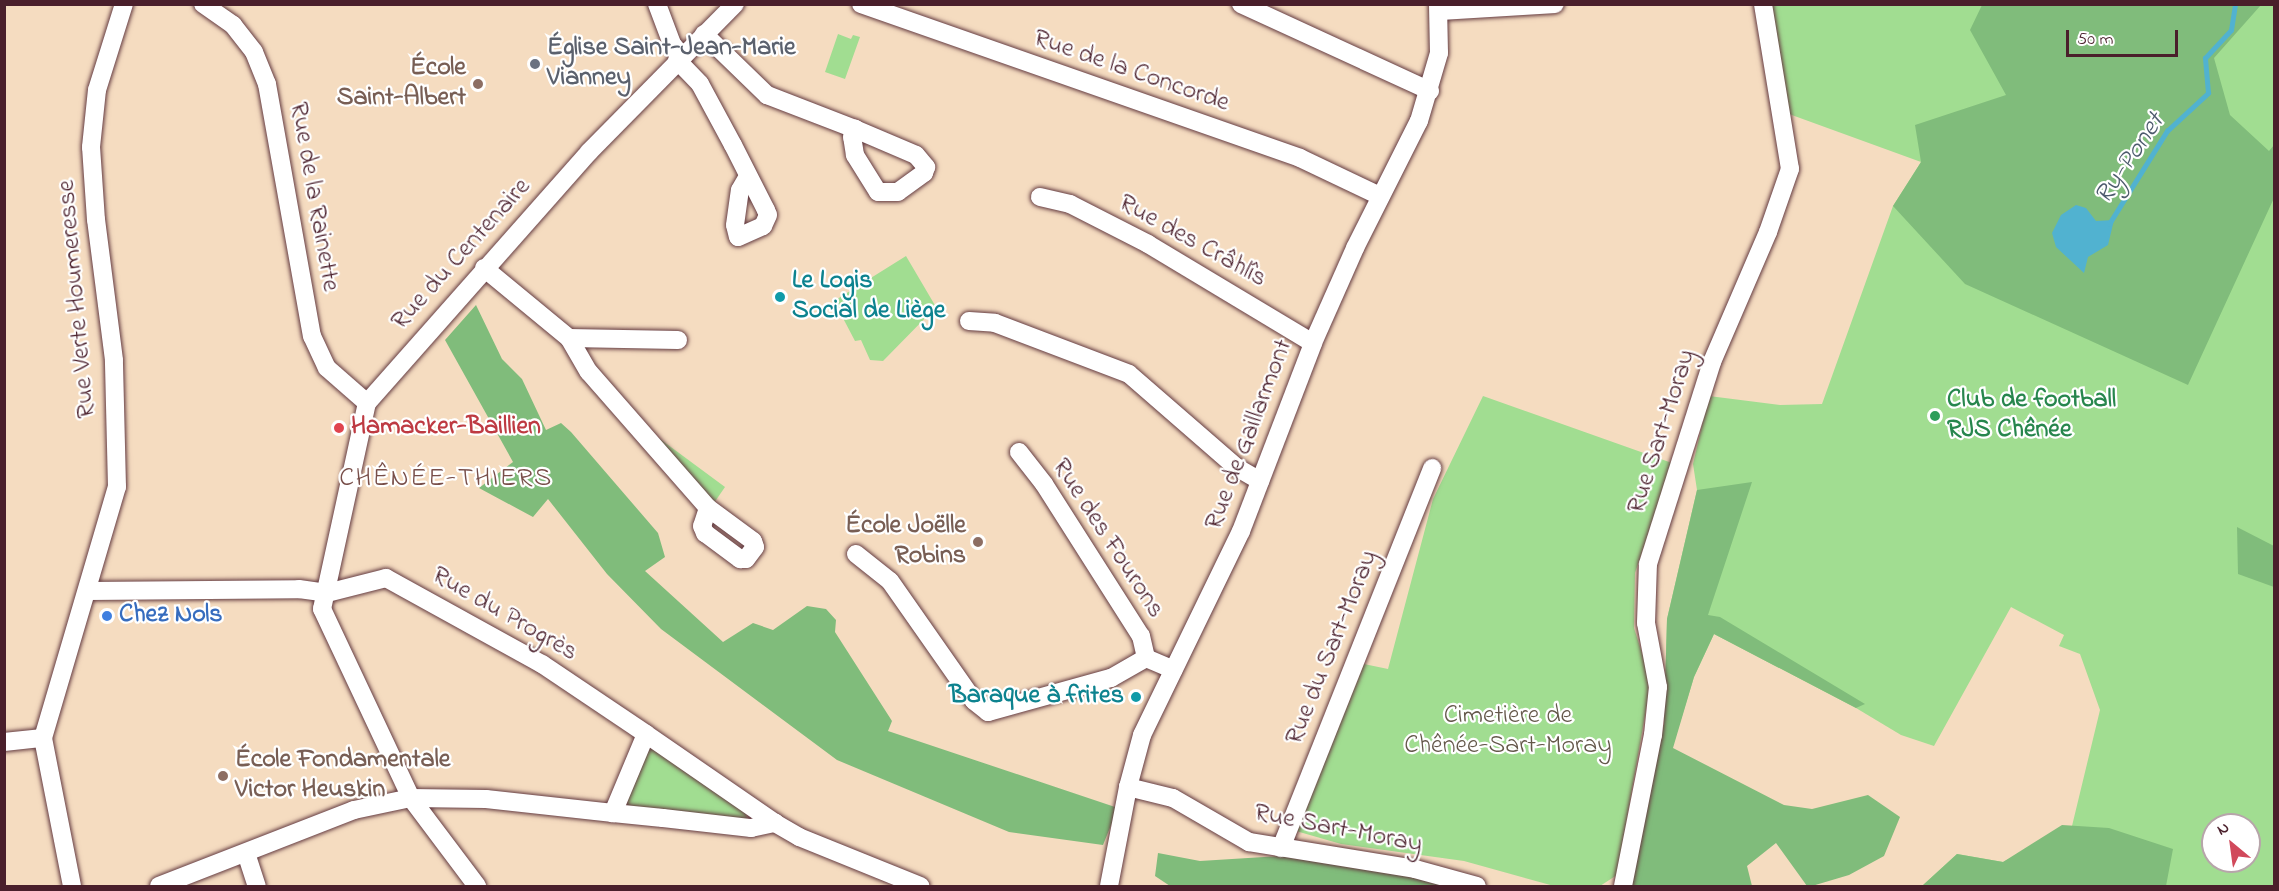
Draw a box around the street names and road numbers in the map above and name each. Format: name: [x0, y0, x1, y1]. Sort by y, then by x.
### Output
street label: Rue de la Concorde: [1029, 24, 1233, 120]
street label: Rue de la Rainette: [281, 100, 345, 294]
street label: Rue du Centenaire: [386, 173, 538, 337]
street label: Rue Verte Houmeresse: [52, 178, 104, 420]
street label: Rue des Crâhlîs: [1113, 189, 1271, 295]
street label: Rue de Gaillarmont: [1199, 335, 1301, 535]
street label: Rue Sart-Moray: [1622, 346, 1704, 518]
street label: Rue des Fourons: [1044, 453, 1170, 625]
street label: Rue du Sart-Moray: [1280, 546, 1386, 750]
street label: Rue du Progrès: [426, 561, 582, 669]
street label: Rue Sart-Moray: [1251, 798, 1425, 862]

